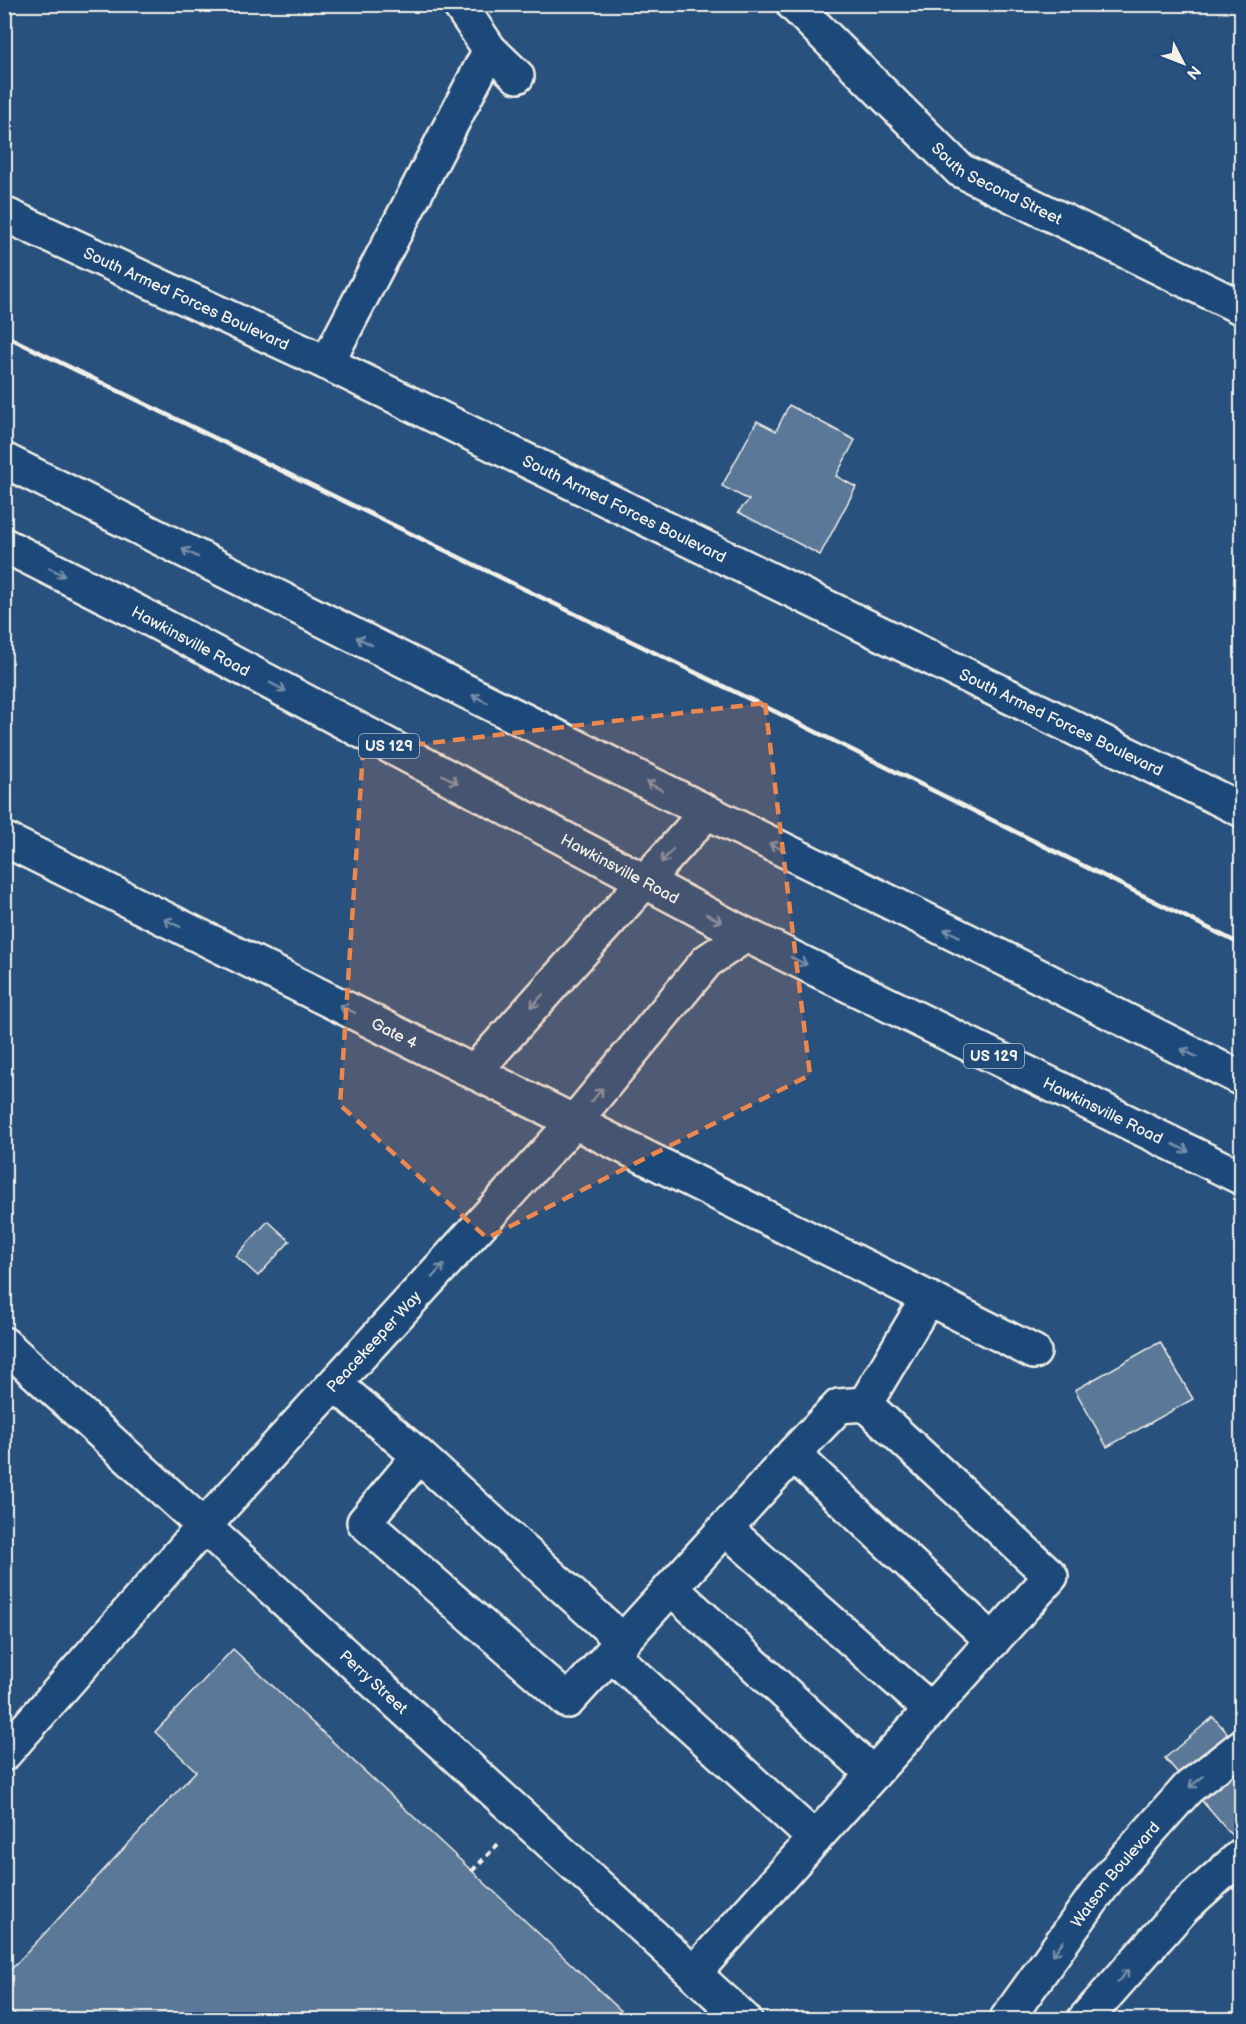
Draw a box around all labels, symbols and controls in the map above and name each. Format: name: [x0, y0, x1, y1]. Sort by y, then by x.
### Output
north arrow: [1153, 33, 1213, 93]
text: N: [1182, 61, 1204, 83]
street label: South Second Street: [927, 139, 1065, 229]
street label: South Armed Forces Boulevard: [80, 244, 292, 355]
street label: South Armed Forces Boulevard: [519, 452, 729, 568]
one-way arrow: [181, 547, 199, 558]
one-way arrow: [47, 566, 65, 578]
street label: Hawkinsville Road: [128, 603, 253, 681]
one-way arrow: [355, 634, 373, 646]
street label: South Armed Forces Boulevard: [956, 665, 1166, 781]
one-way arrow: [268, 682, 286, 693]
one-way arrow: [471, 692, 489, 704]
road number: US 129: [359, 734, 419, 758]
one-way arrow: [441, 773, 458, 785]
one-way arrow: [646, 780, 664, 791]
street label: Hawkinsville Road: [557, 831, 682, 909]
one-way arrow: [769, 841, 786, 853]
one-way arrow: [660, 848, 674, 863]
one-way arrow: [704, 913, 722, 924]
one-way arrow: [164, 916, 182, 928]
one-way arrow: [944, 927, 962, 938]
one-way arrow: [789, 955, 807, 967]
one-way arrow: [530, 993, 544, 1008]
one-way arrow: [338, 1003, 356, 1015]
street label: Gate 4: [368, 1015, 420, 1054]
road number: US 129: [964, 1044, 1024, 1068]
one-way arrow: [1181, 1047, 1199, 1058]
street label: Hawkinsville Road: [1039, 1074, 1166, 1149]
one-way arrow: [590, 1087, 603, 1103]
one-way arrow: [1172, 1143, 1190, 1155]
one-way arrow: [431, 1263, 445, 1278]
street label: Peacekeeper Way: [323, 1287, 426, 1397]
street label: Perry Street: [335, 1647, 411, 1719]
one-way arrow: [1188, 1776, 1204, 1789]
street label: Watson Boulevard: [1068, 1818, 1164, 1932]
one-way arrow: [1051, 1939, 1064, 1955]
one-way arrow: [1116, 1969, 1130, 1984]

